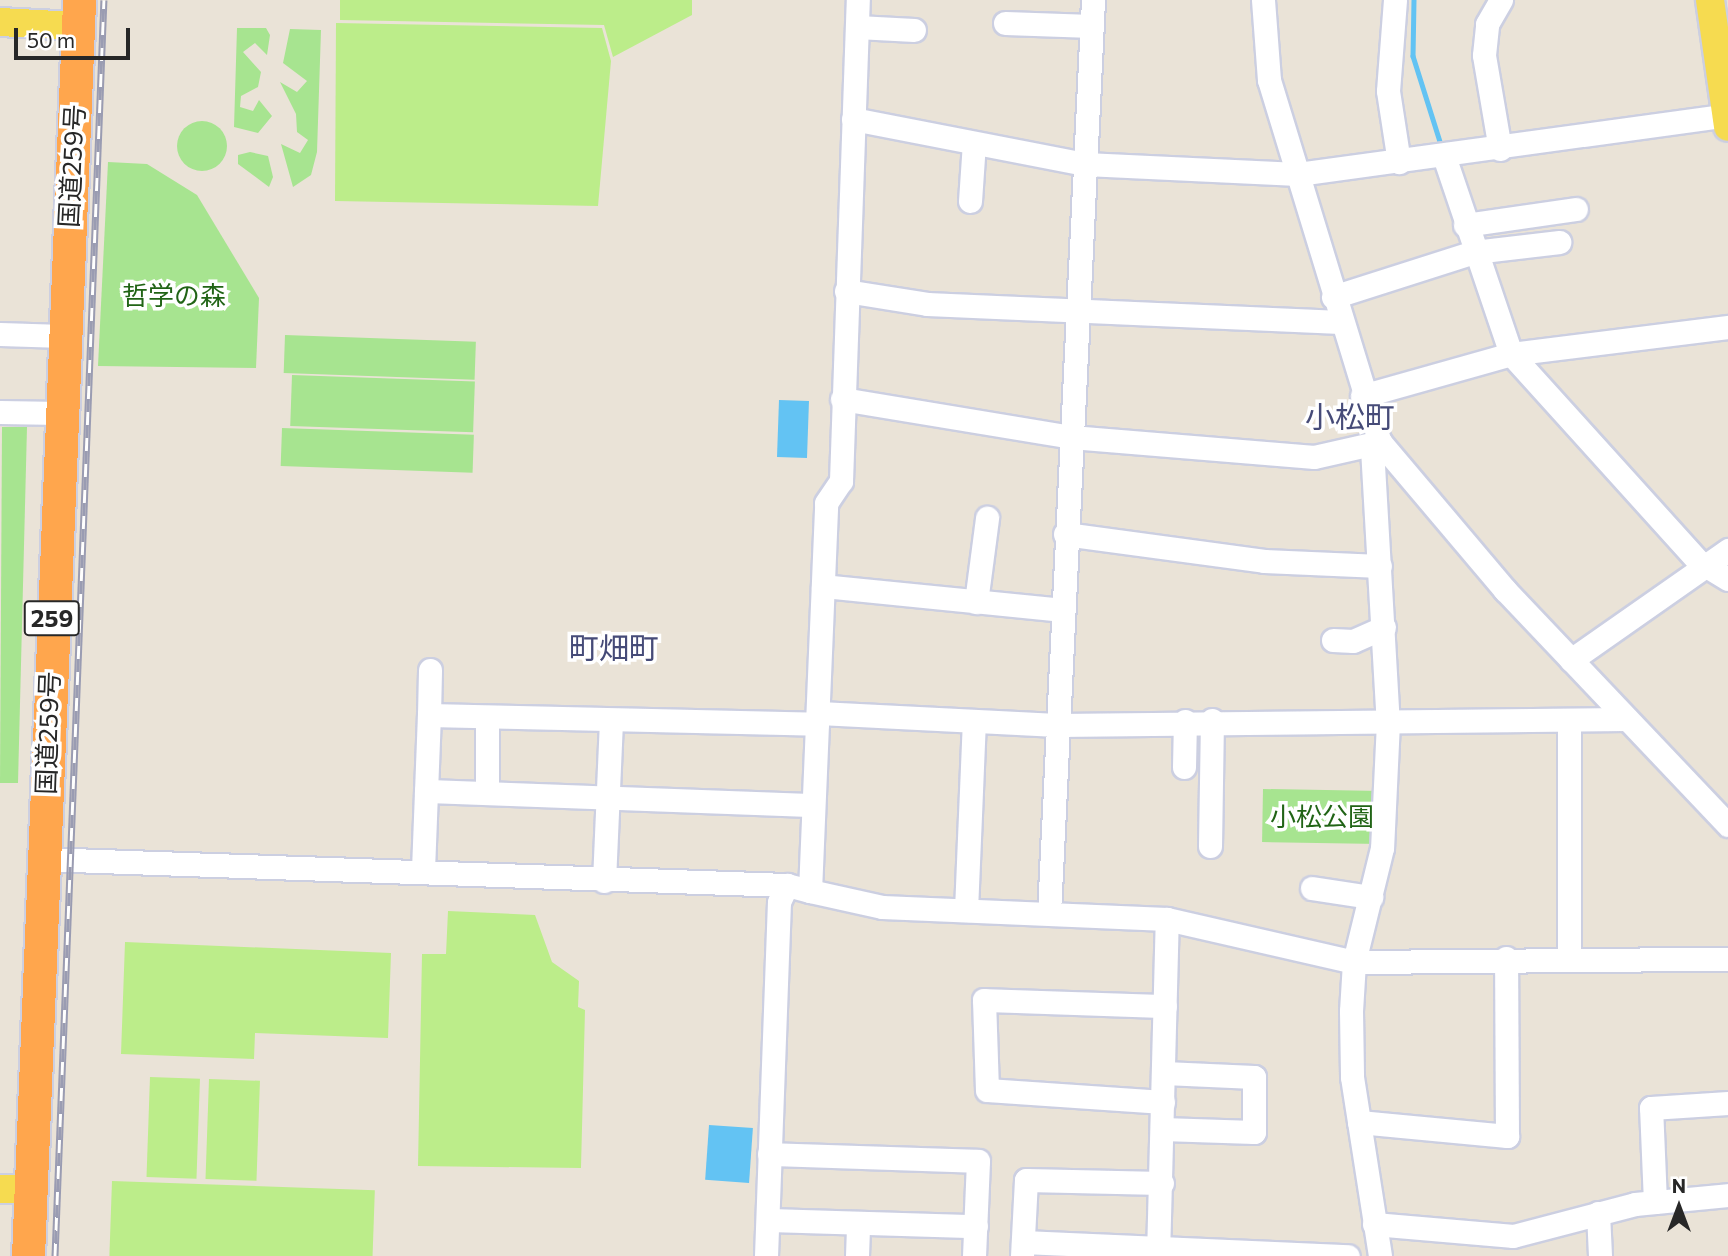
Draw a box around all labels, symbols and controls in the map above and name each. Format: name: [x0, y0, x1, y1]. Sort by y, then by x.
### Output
scale bar: [18, 14, 133, 58]
text: 50 m: [27, 27, 75, 52]
street label: 国道259号: [52, 104, 90, 228]
park label: 哲学の森: [122, 279, 226, 311]
district label: 小松町: [1305, 398, 1395, 434]
road number: 259: [22, 598, 82, 638]
district label: 町畑町: [569, 629, 659, 665]
street label: 国道259号: [29, 671, 65, 795]
park label: 小松公園: [1270, 800, 1374, 832]
north arrow: [1644, 1172, 1714, 1242]
text: N: [1672, 1174, 1686, 1197]

